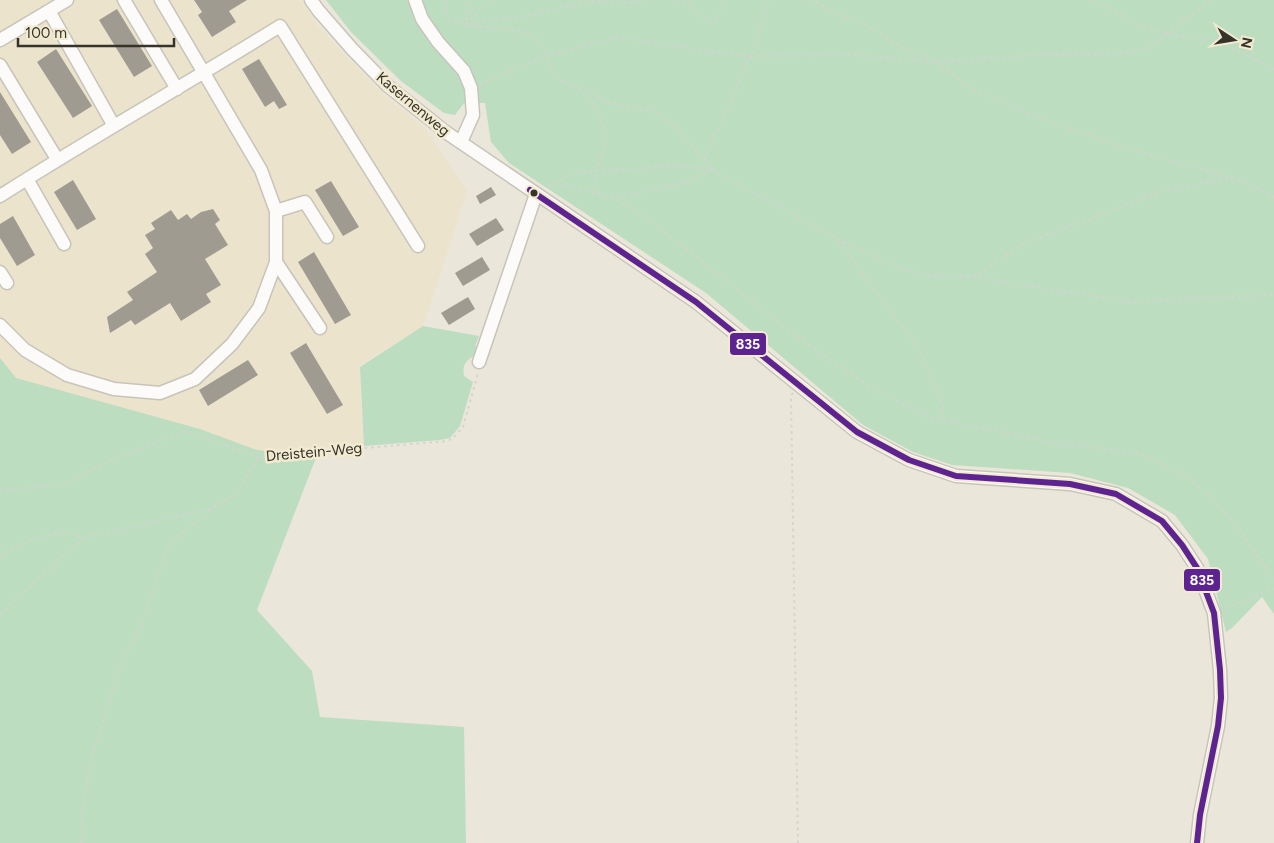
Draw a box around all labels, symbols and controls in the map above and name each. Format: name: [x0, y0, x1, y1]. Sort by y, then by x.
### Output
scale bar: [18, 15, 174, 47]
north arrow: [1209, 15, 1259, 65]
text: 100 m: [25, 24, 67, 42]
text: N: [1237, 36, 1256, 50]
street label: Kasernenweg: [373, 68, 453, 140]
unlabelled marker: [529, 188, 539, 198]
line badge: 835: [729, 332, 767, 356]
text: 835: [736, 336, 760, 353]
street label: Dreistein-Weg: [265, 439, 363, 465]
line badge: 835: [1183, 568, 1221, 592]
text: 835: [1190, 572, 1214, 589]

